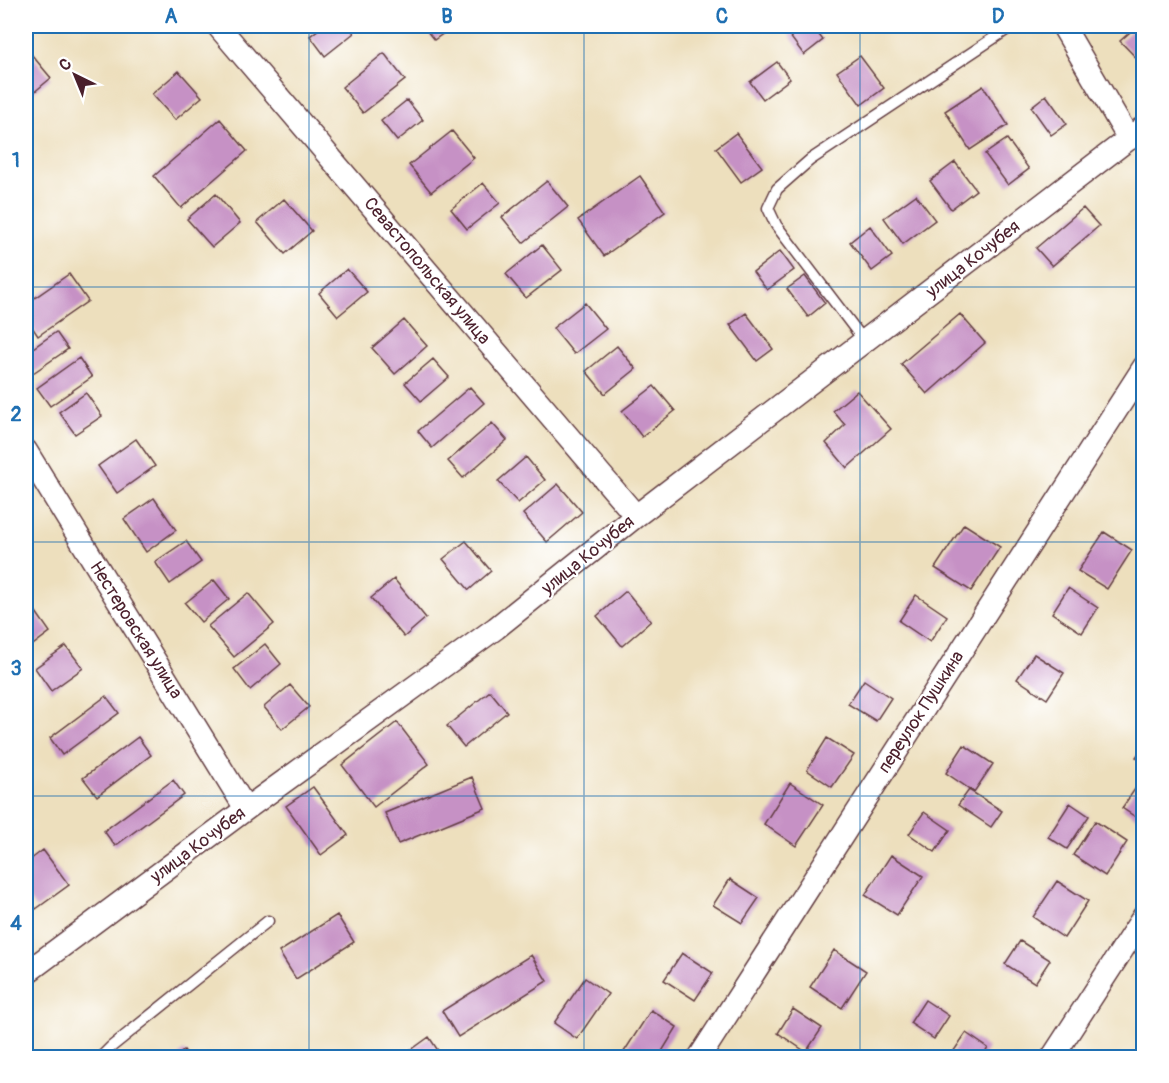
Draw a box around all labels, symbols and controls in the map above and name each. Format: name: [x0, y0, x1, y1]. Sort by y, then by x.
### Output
text: A: [165, 4, 178, 29]
text: B: [441, 4, 453, 29]
text: C: [716, 4, 728, 29]
text: D: [992, 4, 1005, 29]
north arrow: [45, 45, 105, 105]
text: С: [55, 54, 76, 75]
text: 1: [12, 148, 20, 173]
street label: Севастопольская улица: [359, 193, 495, 349]
street label: улица Кочубея: [921, 215, 1025, 304]
text: 2: [10, 402, 22, 427]
street label: улица Кочубея: [536, 510, 639, 600]
street label: Нестеровская улица: [84, 557, 188, 703]
street label: переулок Пушкина: [873, 646, 969, 778]
text: 3: [10, 656, 22, 681]
street label: улица Кочубея: [145, 802, 250, 889]
text: 4: [10, 911, 22, 936]

